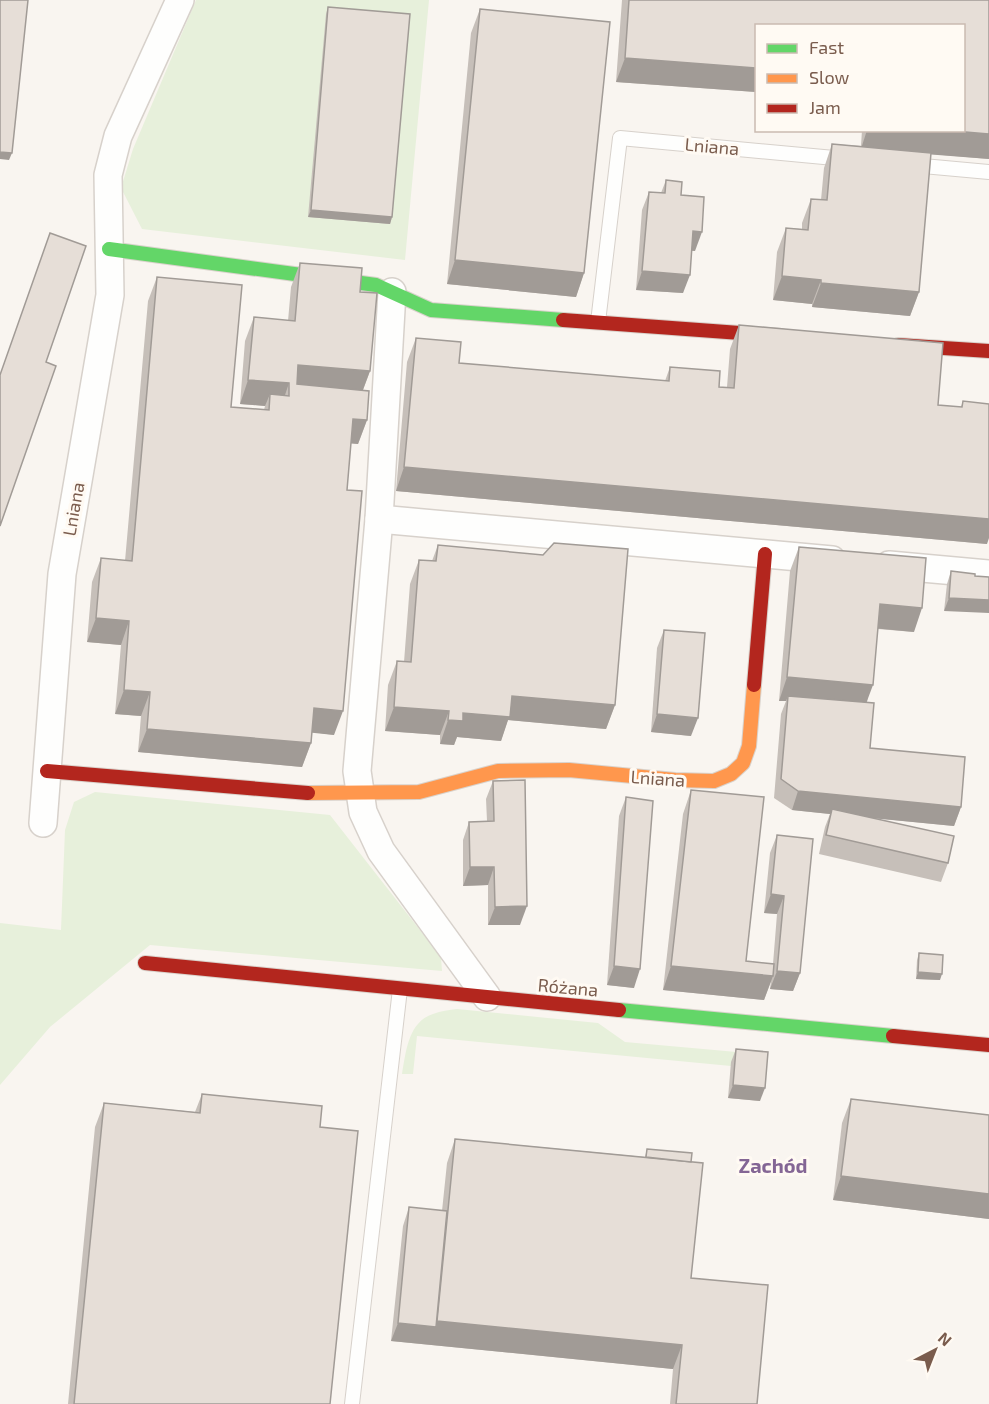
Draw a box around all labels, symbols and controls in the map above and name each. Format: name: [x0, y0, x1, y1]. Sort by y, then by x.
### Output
legend: [755, 24, 965, 132]
text: Fast: [809, 36, 844, 58]
text: Slow: [809, 66, 850, 88]
text: Jam: [809, 96, 841, 118]
street label: Lniana: [684, 133, 740, 159]
street label: Lniana: [57, 480, 89, 538]
street label: Lniana: [630, 765, 686, 791]
street label: Różana: [537, 973, 599, 1001]
district label: Zachód: [738, 1153, 808, 1177]
north arrow: [905, 1320, 965, 1380]
text: N: [935, 1328, 956, 1349]

